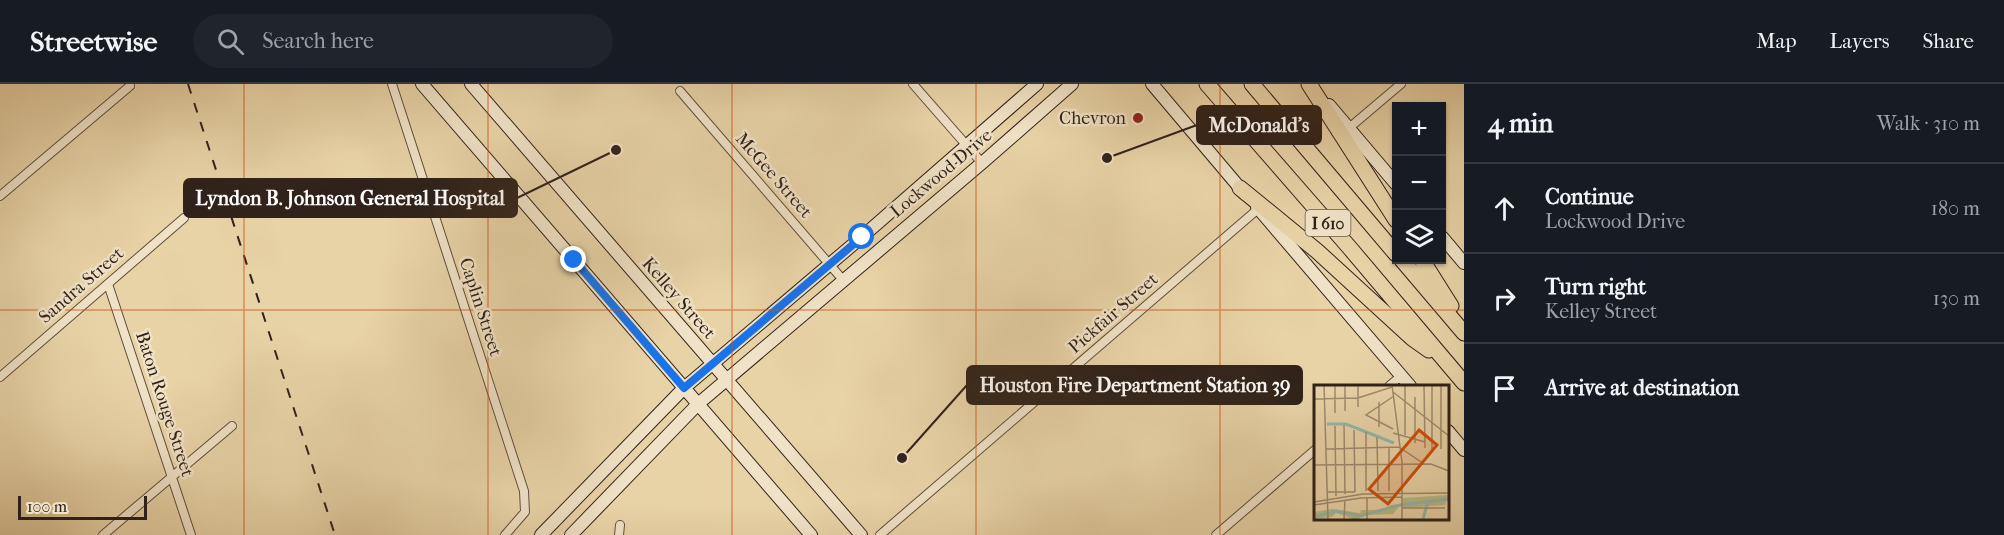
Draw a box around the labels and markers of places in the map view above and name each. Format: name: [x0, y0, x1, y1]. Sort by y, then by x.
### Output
callout: McDonald's: [1197, 106, 1321, 144]
place label: Chevron: [1059, 108, 1127, 129]
marker: Chevron: [1131, 111, 1145, 125]
callout: Lyndon B. Johnson General Hospital: [184, 179, 517, 217]
callout: Houston Fire Department Station 39: [967, 366, 1302, 404]

